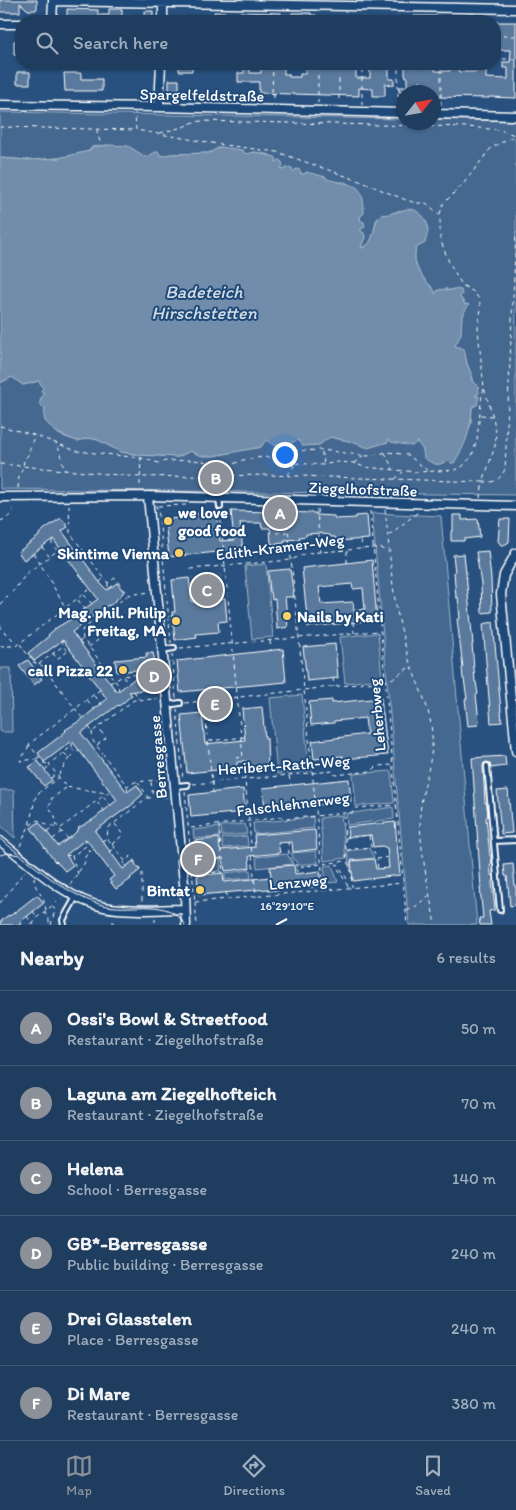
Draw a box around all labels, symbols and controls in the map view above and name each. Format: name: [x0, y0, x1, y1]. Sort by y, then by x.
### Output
search box: [15, 15, 501, 70]
icon: search: [33, 29, 61, 57]
text: Search here: [73, 31, 168, 54]
street label: Spargelfeldstraße: [140, 84, 264, 106]
north arrow: [396, 85, 441, 130]
water label: Badeteich Hirschstetten: [151, 281, 257, 324]
your location: [272, 442, 298, 468]
pin: B: [200, 459, 232, 497]
street label: Ziegelhofstraße: [308, 478, 418, 500]
pin: A: [264, 494, 296, 532]
place label: we love good food: [178, 503, 246, 541]
marker: we love good food: [162, 515, 174, 527]
street label: Edith-Kramer-Weg: [215, 530, 346, 564]
place label: Skintime Vienna: [57, 544, 170, 563]
marker: Skintime Vienna: [173, 547, 185, 559]
pin: C: [191, 571, 223, 609]
place label: Mag. phil. Philip Freitag, MA: [58, 603, 167, 641]
place label: Nails by Kati: [297, 607, 384, 627]
marker: Nails by Kati: [281, 610, 293, 622]
marker: Mag. phil. Philip Freitag, MA: [170, 615, 182, 627]
pin: D: [138, 657, 170, 695]
place label: call Pizza 22: [28, 661, 114, 680]
marker: call Pizza 22: [117, 664, 129, 676]
street label: Leherbweg: [364, 677, 390, 752]
pin: E: [199, 685, 231, 723]
street label: Berresgasse: [145, 715, 171, 799]
street label: Heribert-Rath-Weg: [217, 751, 351, 779]
street label: Falschlehnerweg: [235, 788, 351, 820]
pin: F: [182, 840, 214, 878]
street label: Lenzweg: [268, 870, 329, 894]
place label: Bintat: [147, 881, 190, 900]
marker: Bintat: [194, 884, 206, 896]
text: 16°29'10"E: [260, 899, 314, 913]
text: Nearby: [20, 945, 84, 970]
text: 6 results: [436, 948, 496, 967]
text: Ossi's Bowl & Streetfood: [67, 1007, 268, 1030]
text: A: [31, 1019, 41, 1038]
text: 50 m: [461, 1019, 496, 1038]
text: Restaurant · Ziegelhofstraße: [67, 1030, 264, 1049]
text: Laguna am Ziegelhofteich: [67, 1082, 276, 1105]
text: B: [31, 1094, 41, 1113]
text: 70 m: [461, 1094, 496, 1113]
text: Restaurant · Ziegelhofstraße: [67, 1105, 264, 1124]
text: Helena: [67, 1157, 124, 1180]
text: C: [31, 1169, 41, 1188]
text: 140 m: [452, 1169, 496, 1188]
text: School · Berresgasse: [67, 1180, 207, 1199]
text: GB*-Berresgasse: [67, 1232, 207, 1255]
text: D: [31, 1244, 41, 1263]
text: 240 m: [451, 1244, 496, 1263]
text: Public building · Berresgasse: [67, 1255, 264, 1274]
text: Drei Glasstelen: [67, 1307, 192, 1330]
text: E: [32, 1319, 40, 1338]
text: 240 m: [451, 1319, 496, 1338]
text: Place · Berresgasse: [67, 1330, 199, 1349]
text: Di Mare: [67, 1382, 130, 1405]
text: F: [32, 1394, 40, 1413]
text: 380 m: [452, 1394, 496, 1413]
text: Restaurant · Berresgasse: [67, 1405, 238, 1424]
tab: Map: [65, 1452, 93, 1499]
tab: Directions: [223, 1452, 285, 1499]
tab: Saved: [415, 1452, 451, 1499]

